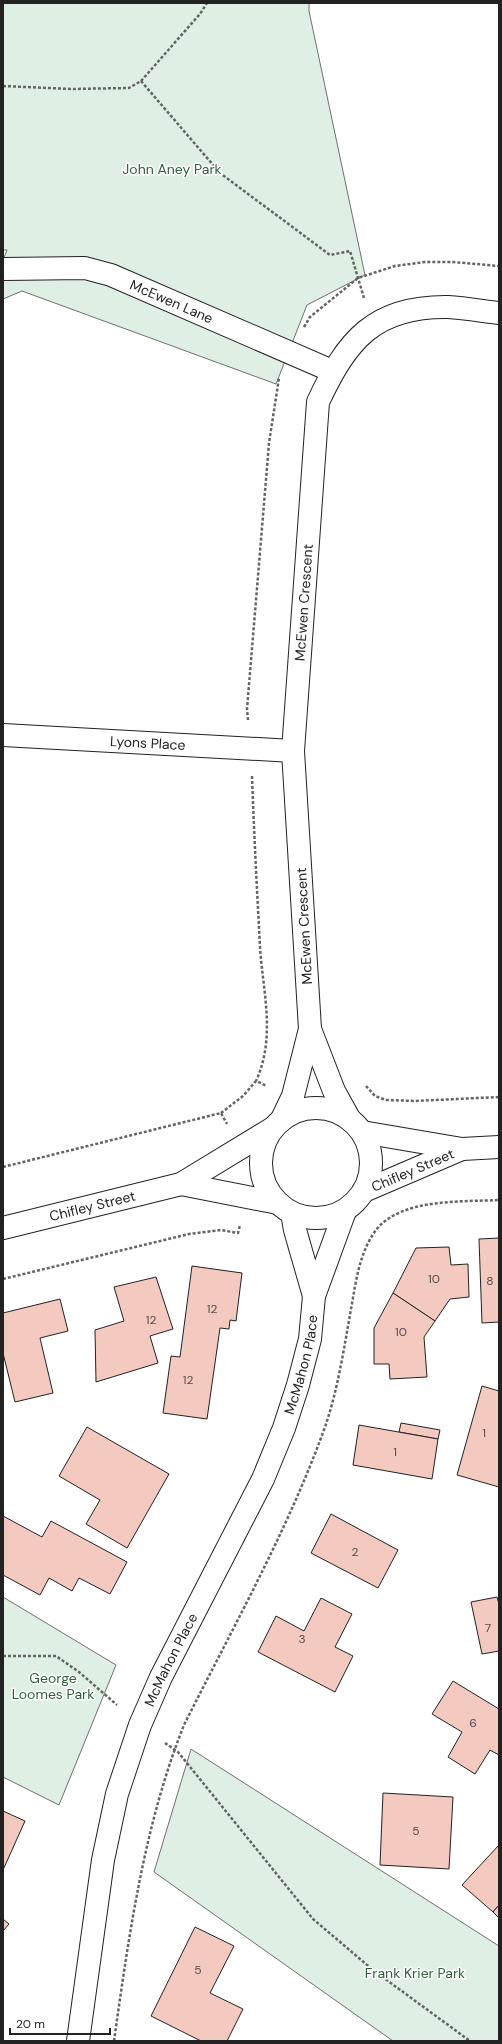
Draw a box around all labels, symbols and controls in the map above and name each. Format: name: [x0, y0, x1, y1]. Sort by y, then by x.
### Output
park label: John Aney Park: [122, 160, 222, 178]
street label: McEwen Lane: [127, 275, 216, 327]
street label: McEwen Crescent: [290, 543, 317, 662]
street label: Lyons Place: [110, 732, 186, 754]
street label: McEwen Crescent: [292, 867, 316, 985]
street label: Chifley Street: [369, 1144, 457, 1196]
street label: Chifley Street: [47, 1187, 137, 1225]
house number: 10: [428, 1271, 440, 1287]
house number: 8: [486, 1273, 494, 1289]
house number: 12: [207, 1301, 217, 1317]
house number: 12: [146, 1312, 156, 1328]
street label: McMahon Place: [280, 1314, 321, 1417]
house number: 10: [395, 1324, 407, 1340]
house number: 12: [183, 1372, 193, 1388]
house number: 1: [482, 1425, 486, 1441]
house number: 1: [393, 1444, 397, 1460]
house number: 2: [352, 1544, 359, 1560]
street label: McMahon Place: [140, 1610, 201, 1709]
house number: 7: [485, 1620, 491, 1636]
house number: 3: [298, 1631, 306, 1647]
park label: George Loomes Park: [12, 1669, 94, 1703]
house number: 6: [469, 1715, 477, 1731]
house number: 5: [412, 1823, 420, 1839]
house number: 5: [194, 1962, 202, 1978]
park label: Frank Krier Park: [365, 1964, 465, 1982]
scale bar: [10, 2010, 110, 2036]
text: 20 m: [16, 2016, 45, 2032]

